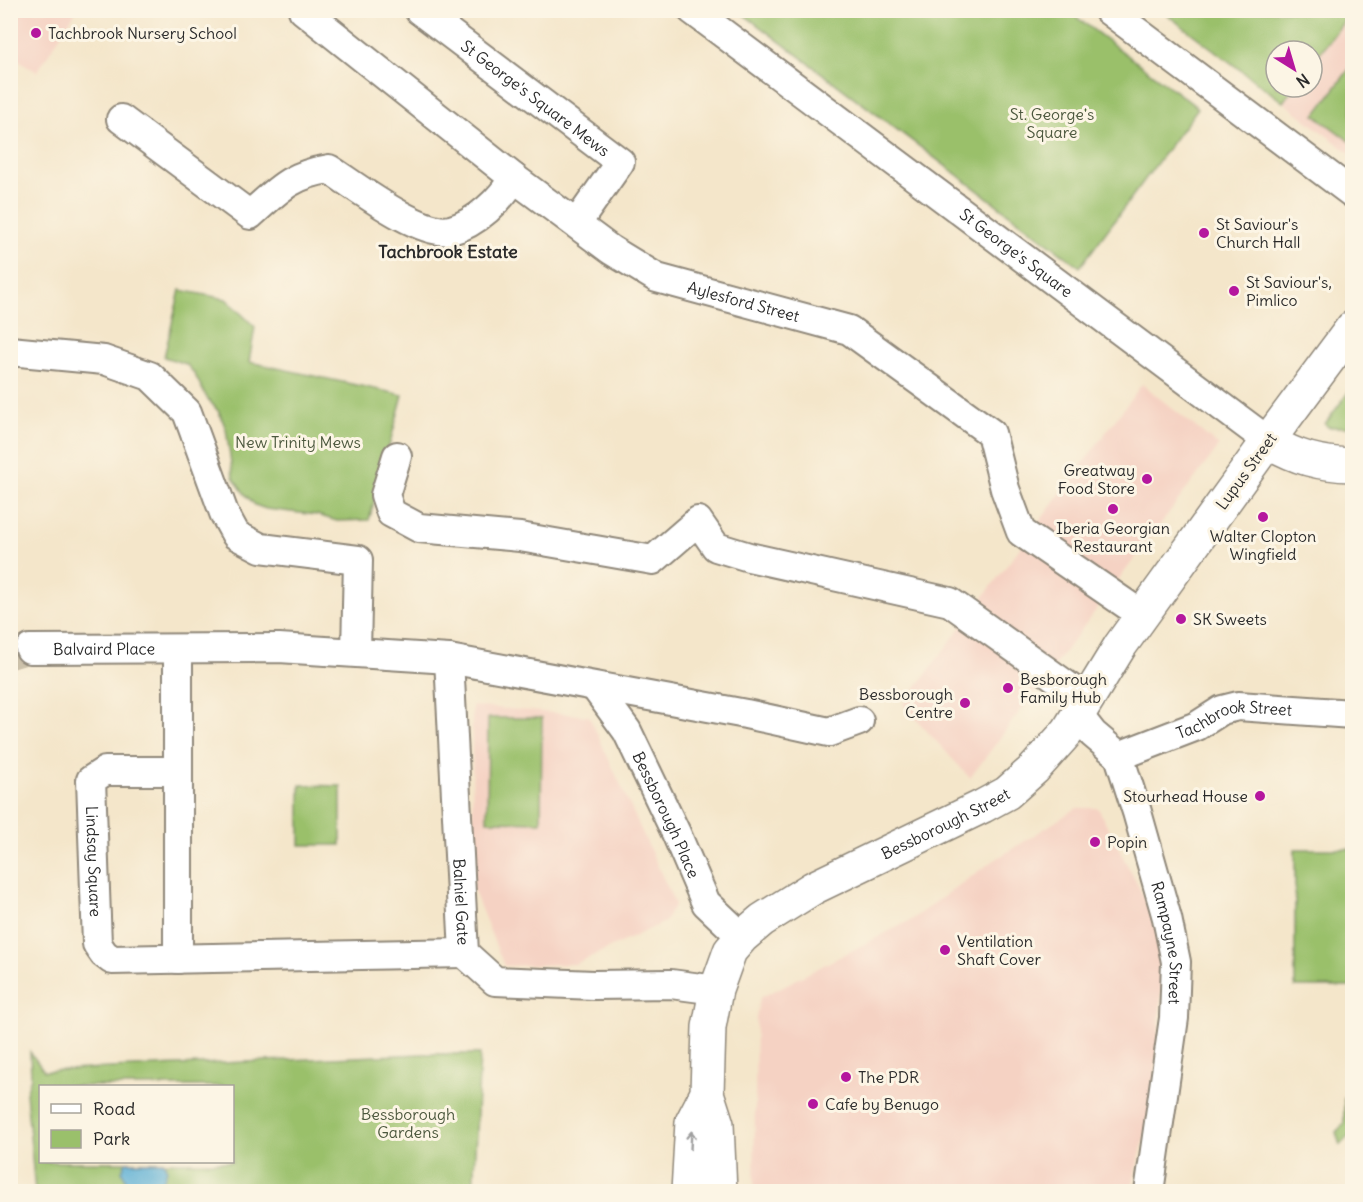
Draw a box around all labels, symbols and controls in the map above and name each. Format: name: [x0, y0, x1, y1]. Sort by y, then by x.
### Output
place label: Tachbrook Nursery School: [48, 23, 237, 43]
marker: Tachbrook Nursery School: [29, 26, 43, 40]
street label: St George's Square Mews: [457, 35, 614, 161]
north arrow: [1264, 39, 1324, 99]
text: N: [1293, 70, 1313, 92]
park label: St. George's Square: [1010, 104, 1094, 142]
street label: St George's Square: [956, 204, 1077, 301]
place label: St Saviour's Church Hall: [1216, 214, 1300, 252]
marker: St Saviour's Church Hall: [1197, 226, 1211, 240]
district label: Tachbrook Estate: [378, 240, 518, 263]
place label: St Saviour's, Pimlico: [1246, 272, 1332, 310]
street label: Aylesford Street: [685, 277, 802, 326]
marker: St Saviour's, Pimlico: [1227, 284, 1241, 298]
street label: Lupus Street: [1211, 428, 1281, 513]
park label: New Trinity Mews: [235, 432, 361, 452]
place label: Greatway Food Store: [1058, 460, 1135, 498]
marker: Greatway Food Store: [1140, 472, 1154, 486]
marker: Iberia Georgian Restaurant: [1106, 502, 1120, 516]
marker: Walter Clopton Wingfield: [1256, 510, 1270, 524]
place label: Iberia Georgian Restaurant: [1056, 518, 1170, 556]
place label: Walter Clopton Wingfield: [1210, 526, 1316, 564]
place label: SK Sweets: [1193, 609, 1267, 629]
marker: SK Sweets: [1174, 612, 1188, 626]
street label: Balvaird Place: [53, 638, 155, 659]
place label: Besborough Family Hub: [1020, 669, 1107, 707]
marker: Besborough Family Hub: [1001, 681, 1015, 695]
place label: Bessborough Centre: [859, 684, 953, 722]
marker: Bessborough Centre: [958, 696, 972, 710]
street label: Tachbrook Street: [1173, 696, 1293, 743]
street label: Bessborough Place: [628, 748, 704, 881]
street label: Bessborough Street: [878, 783, 1014, 864]
place label: Stourhead House: [1123, 786, 1248, 806]
marker: Stourhead House: [1253, 789, 1267, 803]
street label: Lindsay Square: [82, 805, 106, 917]
place label: Popin: [1107, 832, 1147, 852]
marker: Popin: [1088, 835, 1102, 849]
street label: Balniel Gate: [449, 858, 474, 945]
street label: Rampayne Street: [1147, 879, 1186, 1005]
place label: Ventilation Shaft Cover: [957, 931, 1041, 969]
marker: Ventilation Shaft Cover: [938, 943, 952, 957]
place label: The PDR: [858, 1067, 919, 1087]
marker: The PDR: [839, 1070, 853, 1084]
legend: [39, 1085, 234, 1163]
place label: Cafe by Benugo: [825, 1094, 939, 1114]
text: Road: [93, 1097, 136, 1120]
marker: Cafe by Benugo: [806, 1097, 820, 1111]
park label: Bessborough Gardens: [361, 1104, 455, 1142]
text: Park: [93, 1127, 130, 1150]
one-way arrow: [685, 1131, 696, 1151]

